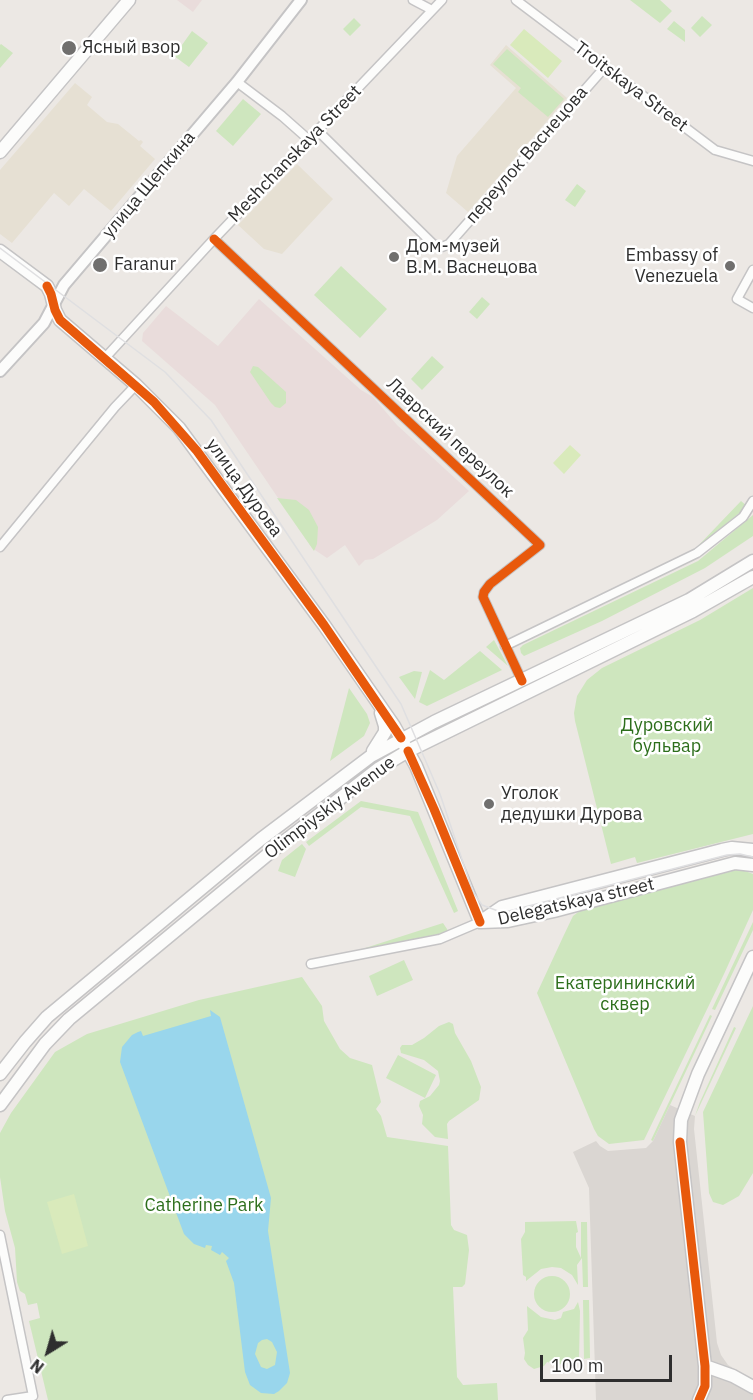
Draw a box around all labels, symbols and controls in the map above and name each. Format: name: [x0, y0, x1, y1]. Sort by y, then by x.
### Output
place label: Ясный взор: [82, 37, 180, 59]
street label: Troitskaya Street: [570, 37, 692, 137]
marker: Ясный взор: [60, 39, 78, 57]
street label: Meshchanskaya Street: [224, 81, 366, 227]
street label: переулок Васнецова: [461, 82, 593, 228]
street label: улица Щепкина: [98, 127, 200, 243]
place label: Дом-музей В.М. Васнецова: [406, 236, 537, 278]
place label: Embassy of Venezuela: [626, 245, 718, 288]
marker: Дом-музей В.М. Васнецова: [387, 250, 401, 264]
place label: Faranur: [114, 254, 176, 276]
marker: Faranur: [91, 256, 109, 274]
marker: Embassy of Venezuela: [723, 259, 737, 273]
street label: Лаврский переулок: [382, 373, 518, 503]
street label: улица Дурова: [201, 435, 287, 541]
park label: Дуровский бульвар: [621, 715, 713, 758]
street label: Olimpiyskiy Avenue: [260, 752, 400, 864]
place label: Уголок дедушки Дурова: [501, 783, 642, 826]
marker: Уголок дедушки Дурова: [482, 797, 496, 811]
street label: Delegatskaya street: [496, 873, 656, 931]
park label: Екатерининский сквер: [555, 973, 695, 1016]
park label: Catherine Park: [144, 1195, 264, 1217]
north arrow: [18, 1322, 78, 1382]
scale bar: [543, 1343, 675, 1381]
text: 100 m: [551, 1354, 603, 1377]
text: N: [27, 1355, 48, 1378]

